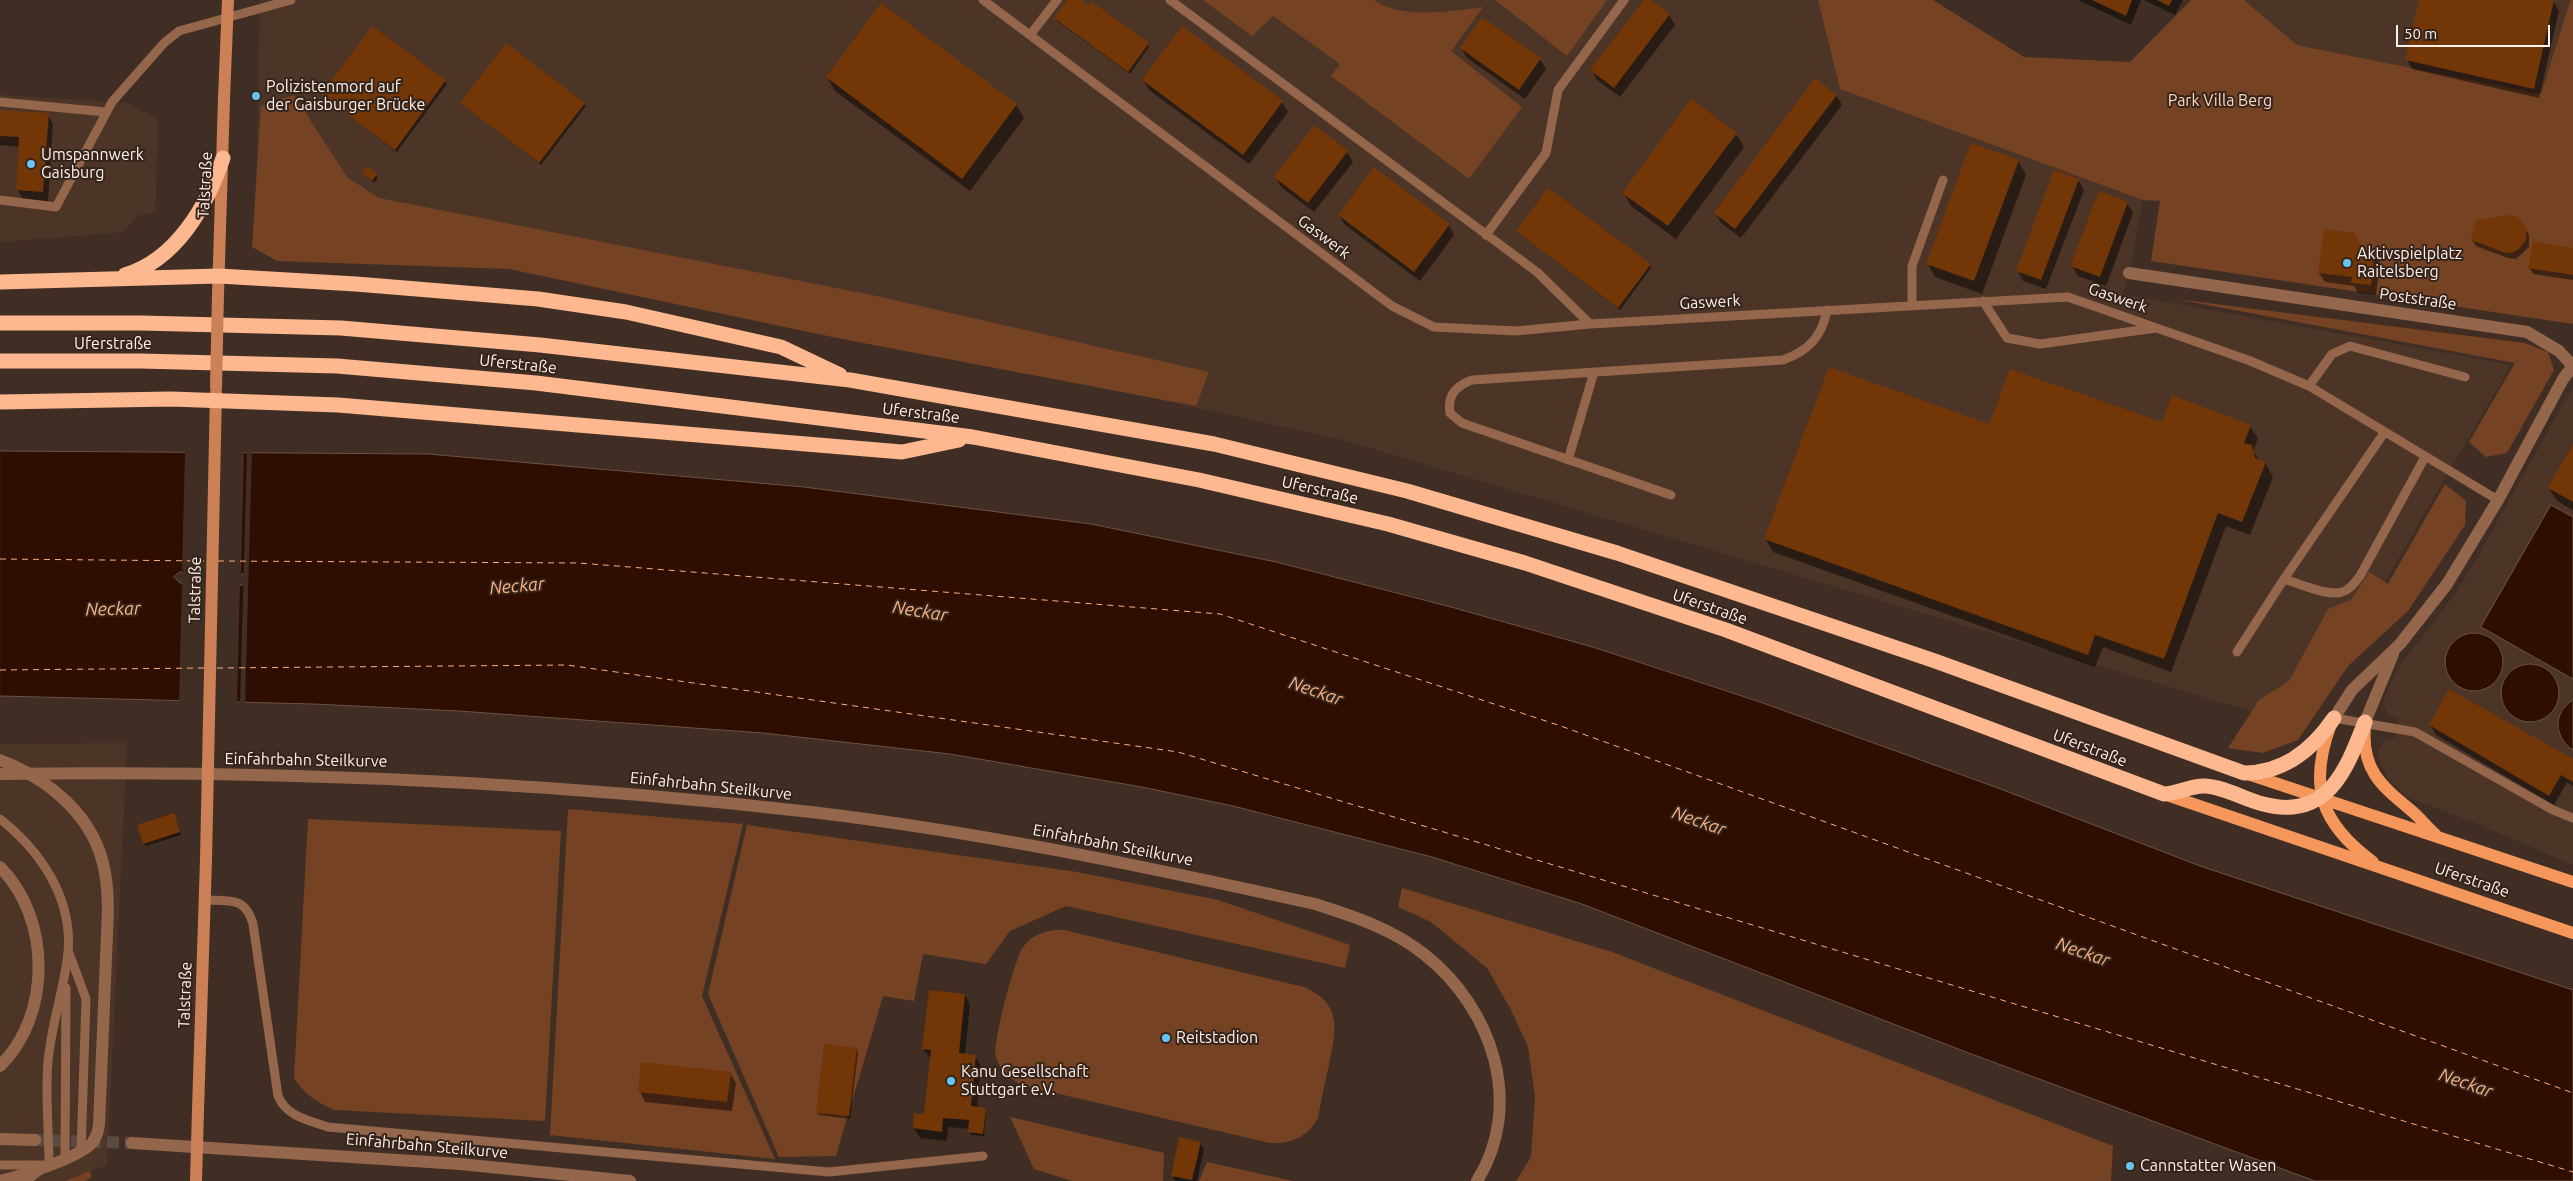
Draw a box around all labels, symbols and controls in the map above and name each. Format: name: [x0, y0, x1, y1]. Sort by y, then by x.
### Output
scale bar: [2398, 15, 2552, 47]
text: 50 m: [2404, 25, 2437, 42]
place label: Polizistenmord auf der Gaisburger Brücke: [266, 77, 425, 115]
marker: Polizistenmord auf der Gaisburger Brücke: [250, 90, 262, 102]
park label: Park Villa Berg: [2168, 91, 2272, 111]
place label: Umspannwerk Gaisburg: [41, 145, 144, 183]
street label: Talstraße: [194, 151, 216, 219]
marker: Umspannwerk Gaisburg: [25, 158, 37, 170]
street label: Gaswerk: [1294, 211, 1354, 263]
place label: Aktivspielplatz Raitelsberg: [2357, 244, 2462, 282]
marker: Aktivspielplatz Raitelsberg: [2341, 257, 2353, 269]
street label: Gaswerk: [2086, 279, 2150, 317]
street label: Poststraße: [2378, 284, 2458, 314]
street label: Gaswerk: [1679, 291, 1741, 313]
street label: Uferstraße: [74, 334, 152, 354]
street label: Uferstraße: [478, 350, 558, 378]
street label: Uferstraße: [881, 399, 961, 427]
street label: Uferstraße: [1280, 472, 1360, 508]
street label: Talstraße: [185, 557, 205, 623]
water label: Neckar: [488, 573, 546, 599]
street label: Uferstraße: [1670, 585, 1750, 629]
water label: Neckar: [891, 596, 949, 626]
water label: Neckar: [85, 598, 141, 620]
water label: Neckar: [1286, 672, 1346, 710]
street label: Uferstraße: [2050, 725, 2130, 771]
street label: Einfahrbahn Steilkurve: [224, 749, 388, 771]
street label: Einfahrbahn Steilkurve: [629, 768, 793, 804]
water label: Neckar: [1669, 802, 1729, 840]
street label: Einfahrbahn Steilkurve: [1031, 820, 1195, 870]
street label: Uferstraße: [2432, 858, 2512, 902]
water label: Neckar: [2053, 933, 2113, 971]
street label: Talstraße: [174, 961, 196, 1029]
place label: Reitstadion: [1176, 1028, 1258, 1048]
marker: Reitstadion: [1160, 1032, 1172, 1044]
place label: Kanu Gesellschaft Stuttgart e.V.: [961, 1062, 1089, 1100]
water label: Neckar: [2436, 1064, 2496, 1102]
marker: Kanu Gesellschaft Stuttgart e.V.: [945, 1075, 957, 1087]
street label: Einfahrbahn Steilkurve: [345, 1129, 509, 1163]
place label: Cannstatter Wasen: [2140, 1156, 2276, 1176]
marker: Cannstatter Wasen: [2124, 1160, 2136, 1172]

